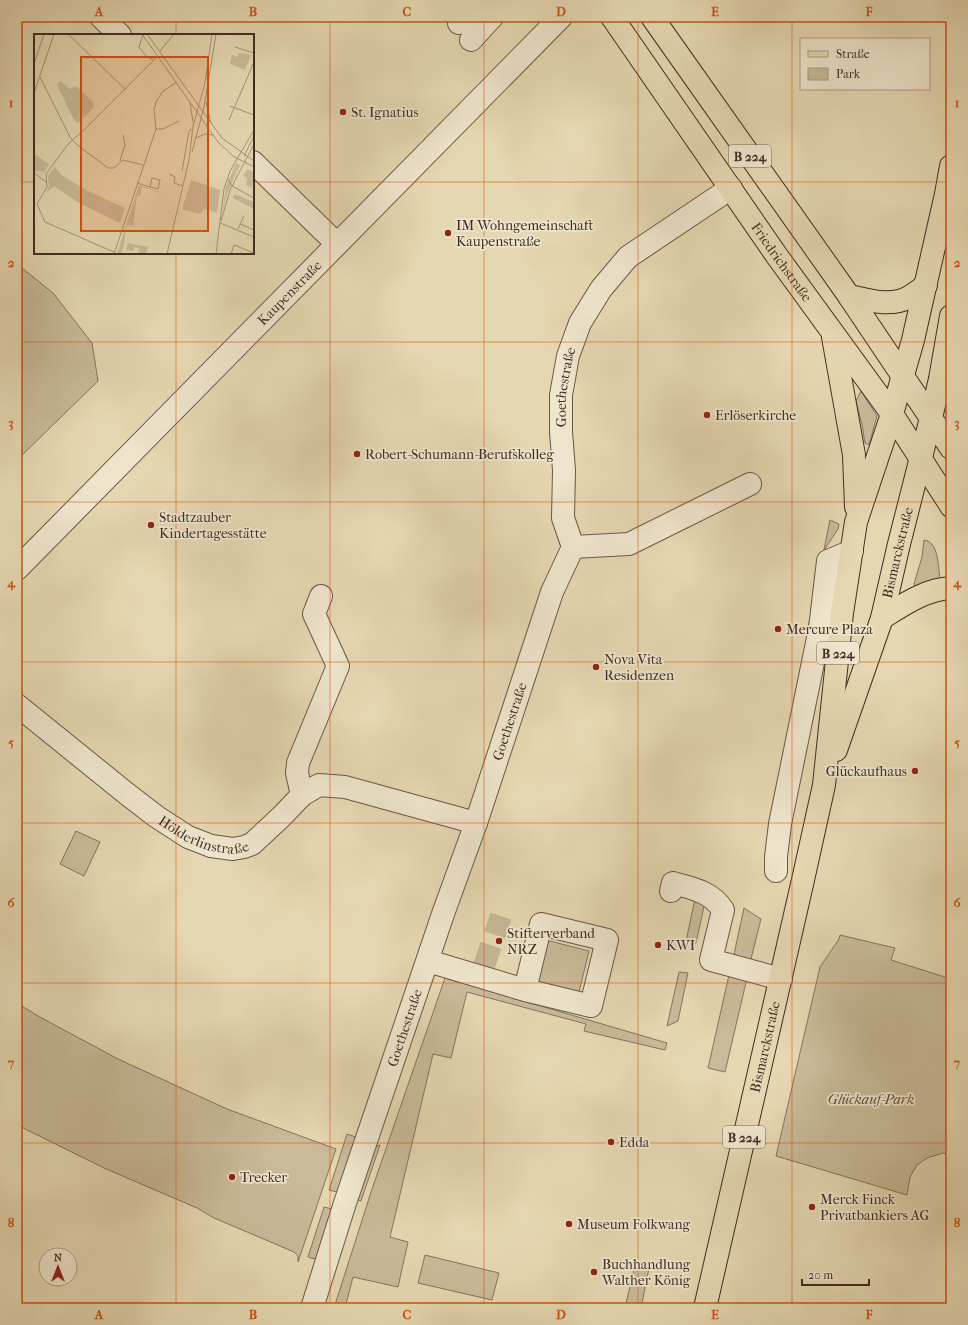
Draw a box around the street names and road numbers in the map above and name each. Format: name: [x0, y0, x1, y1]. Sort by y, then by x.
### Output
road number: B 224: [729, 145, 771, 167]
street label: Friedrichstraße: [748, 219, 816, 305]
street label: Kaupenstraße: [254, 256, 325, 329]
street label: Goethestraße: [552, 344, 579, 427]
street label: Bismarckstraße: [878, 505, 917, 600]
road number: B 224: [817, 642, 859, 664]
street label: Goethestraße: [489, 680, 530, 762]
street label: Hölderlinstraße: [156, 812, 251, 858]
street label: Goethestraße: [383, 987, 425, 1069]
street label: Bismarckstraße: [746, 999, 783, 1094]
road number: B 224: [723, 1126, 765, 1148]

